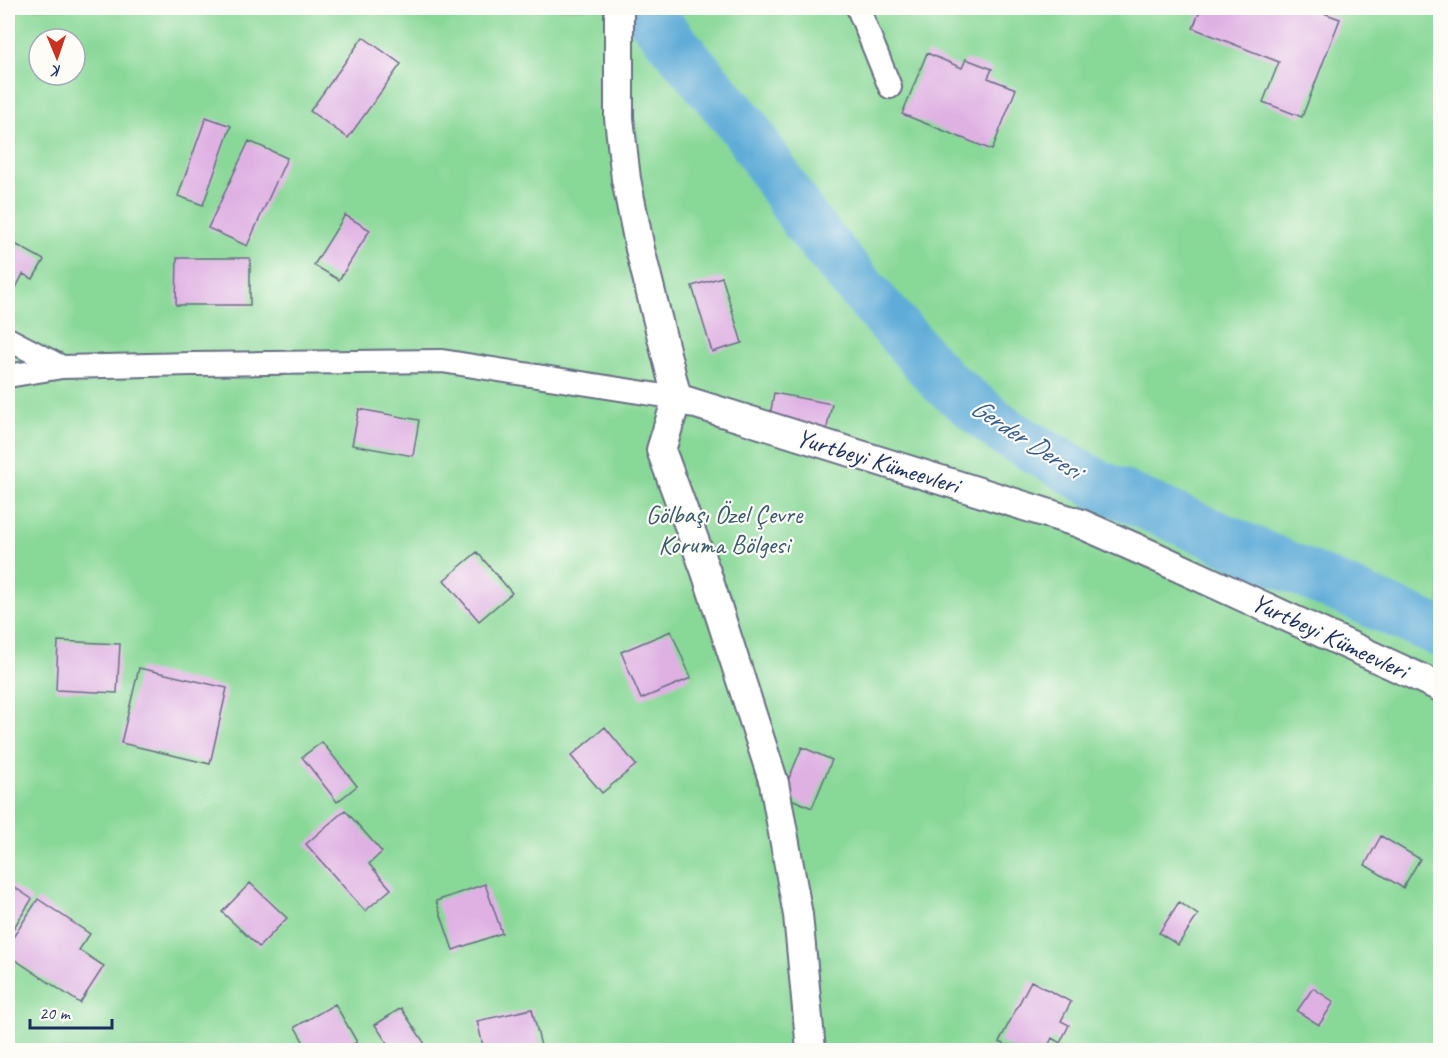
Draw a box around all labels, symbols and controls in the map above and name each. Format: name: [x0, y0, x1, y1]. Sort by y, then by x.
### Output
north arrow: [27, 27, 87, 87]
text: K: [49, 61, 62, 81]
water label: Gerder Deresi: [965, 390, 1092, 489]
street label: Yurtbeyi Kümeevleri: [792, 421, 967, 502]
park label: Gölbaşı Özel Çevre Koruma Bölgesi: [646, 498, 804, 561]
street label: Yurtbeyi Kümeevleri: [1247, 585, 1416, 688]
scale bar: [30, 992, 112, 1030]
text: 20 m: [39, 1002, 72, 1024]

